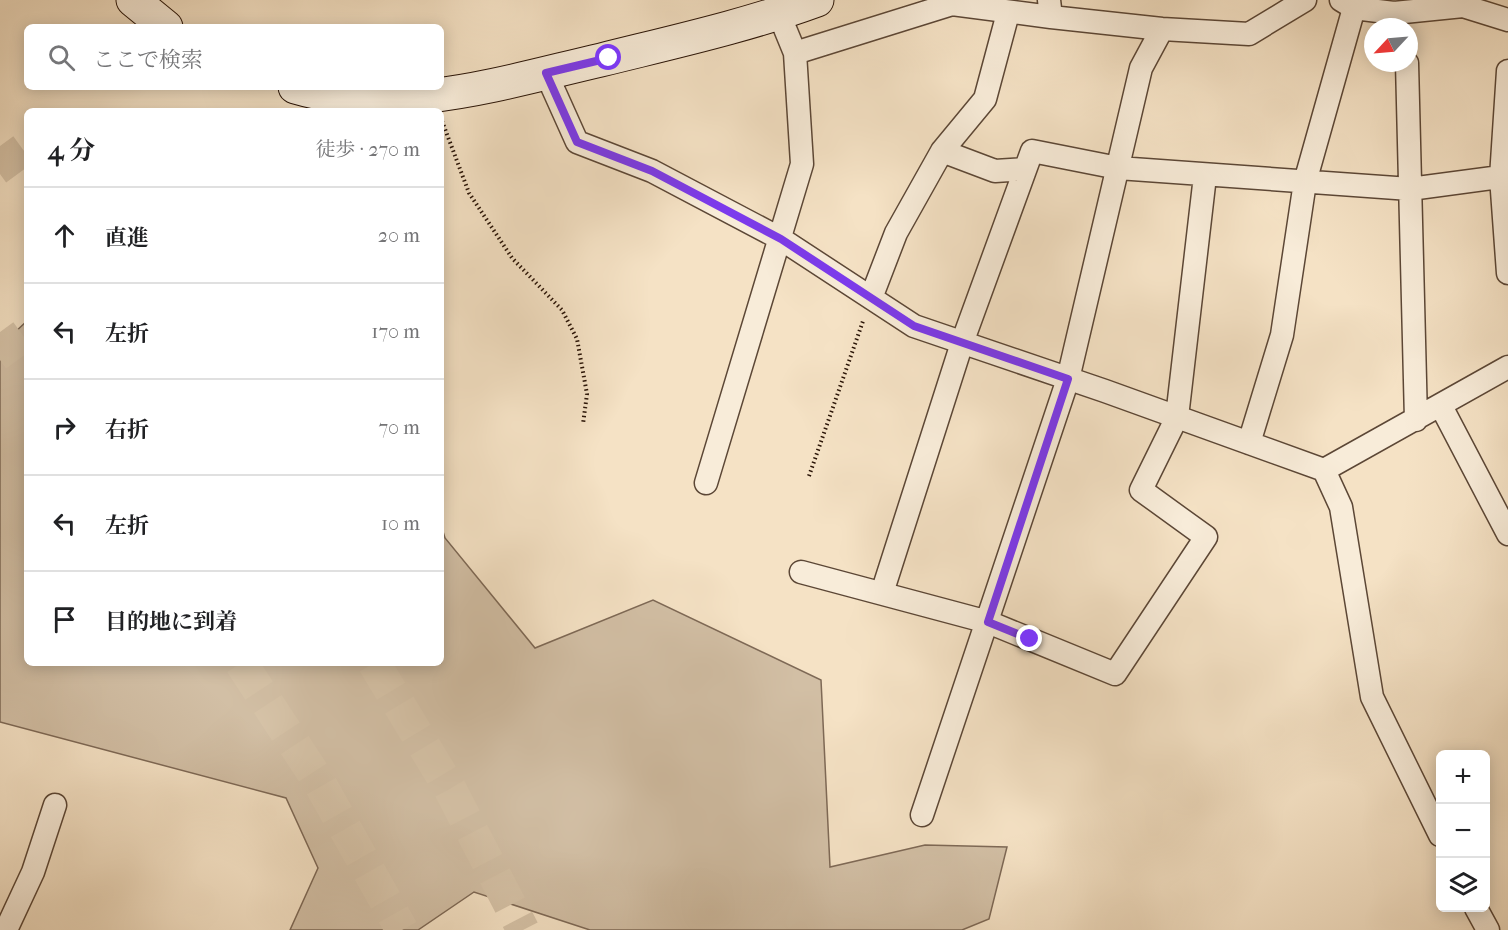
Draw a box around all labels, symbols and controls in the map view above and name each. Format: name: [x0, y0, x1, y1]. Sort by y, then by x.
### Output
north arrow: [1364, 18, 1418, 72]
search box: [24, 24, 444, 90]
icon: search: [45, 41, 78, 74]
route start: [595, 44, 621, 70]
text: ここで検索: [93, 47, 203, 73]
text: 4 分: [48, 135, 95, 166]
text: 徒歩 · 270 m: [316, 138, 420, 161]
icon: ahead: [48, 219, 81, 252]
text: 20 m: [378, 224, 420, 247]
text: 直進: [105, 225, 149, 251]
icon: left: [48, 315, 81, 348]
text: 170 m: [371, 320, 420, 343]
text: 左折: [105, 321, 149, 347]
icon: right: [48, 411, 81, 444]
text: 70 m: [378, 416, 420, 439]
text: 右折: [105, 417, 149, 443]
icon: left: [48, 507, 81, 540]
text: 10 m: [381, 512, 420, 535]
text: 左折: [105, 513, 149, 539]
icon: arrive: [48, 603, 81, 636]
text: 目的地に到着: [105, 609, 237, 635]
route end: [1016, 625, 1042, 651]
map controls: [1436, 750, 1490, 912]
button: +: [1436, 750, 1490, 804]
button: −: [1436, 804, 1490, 858]
button: layers: [1436, 858, 1490, 912]

